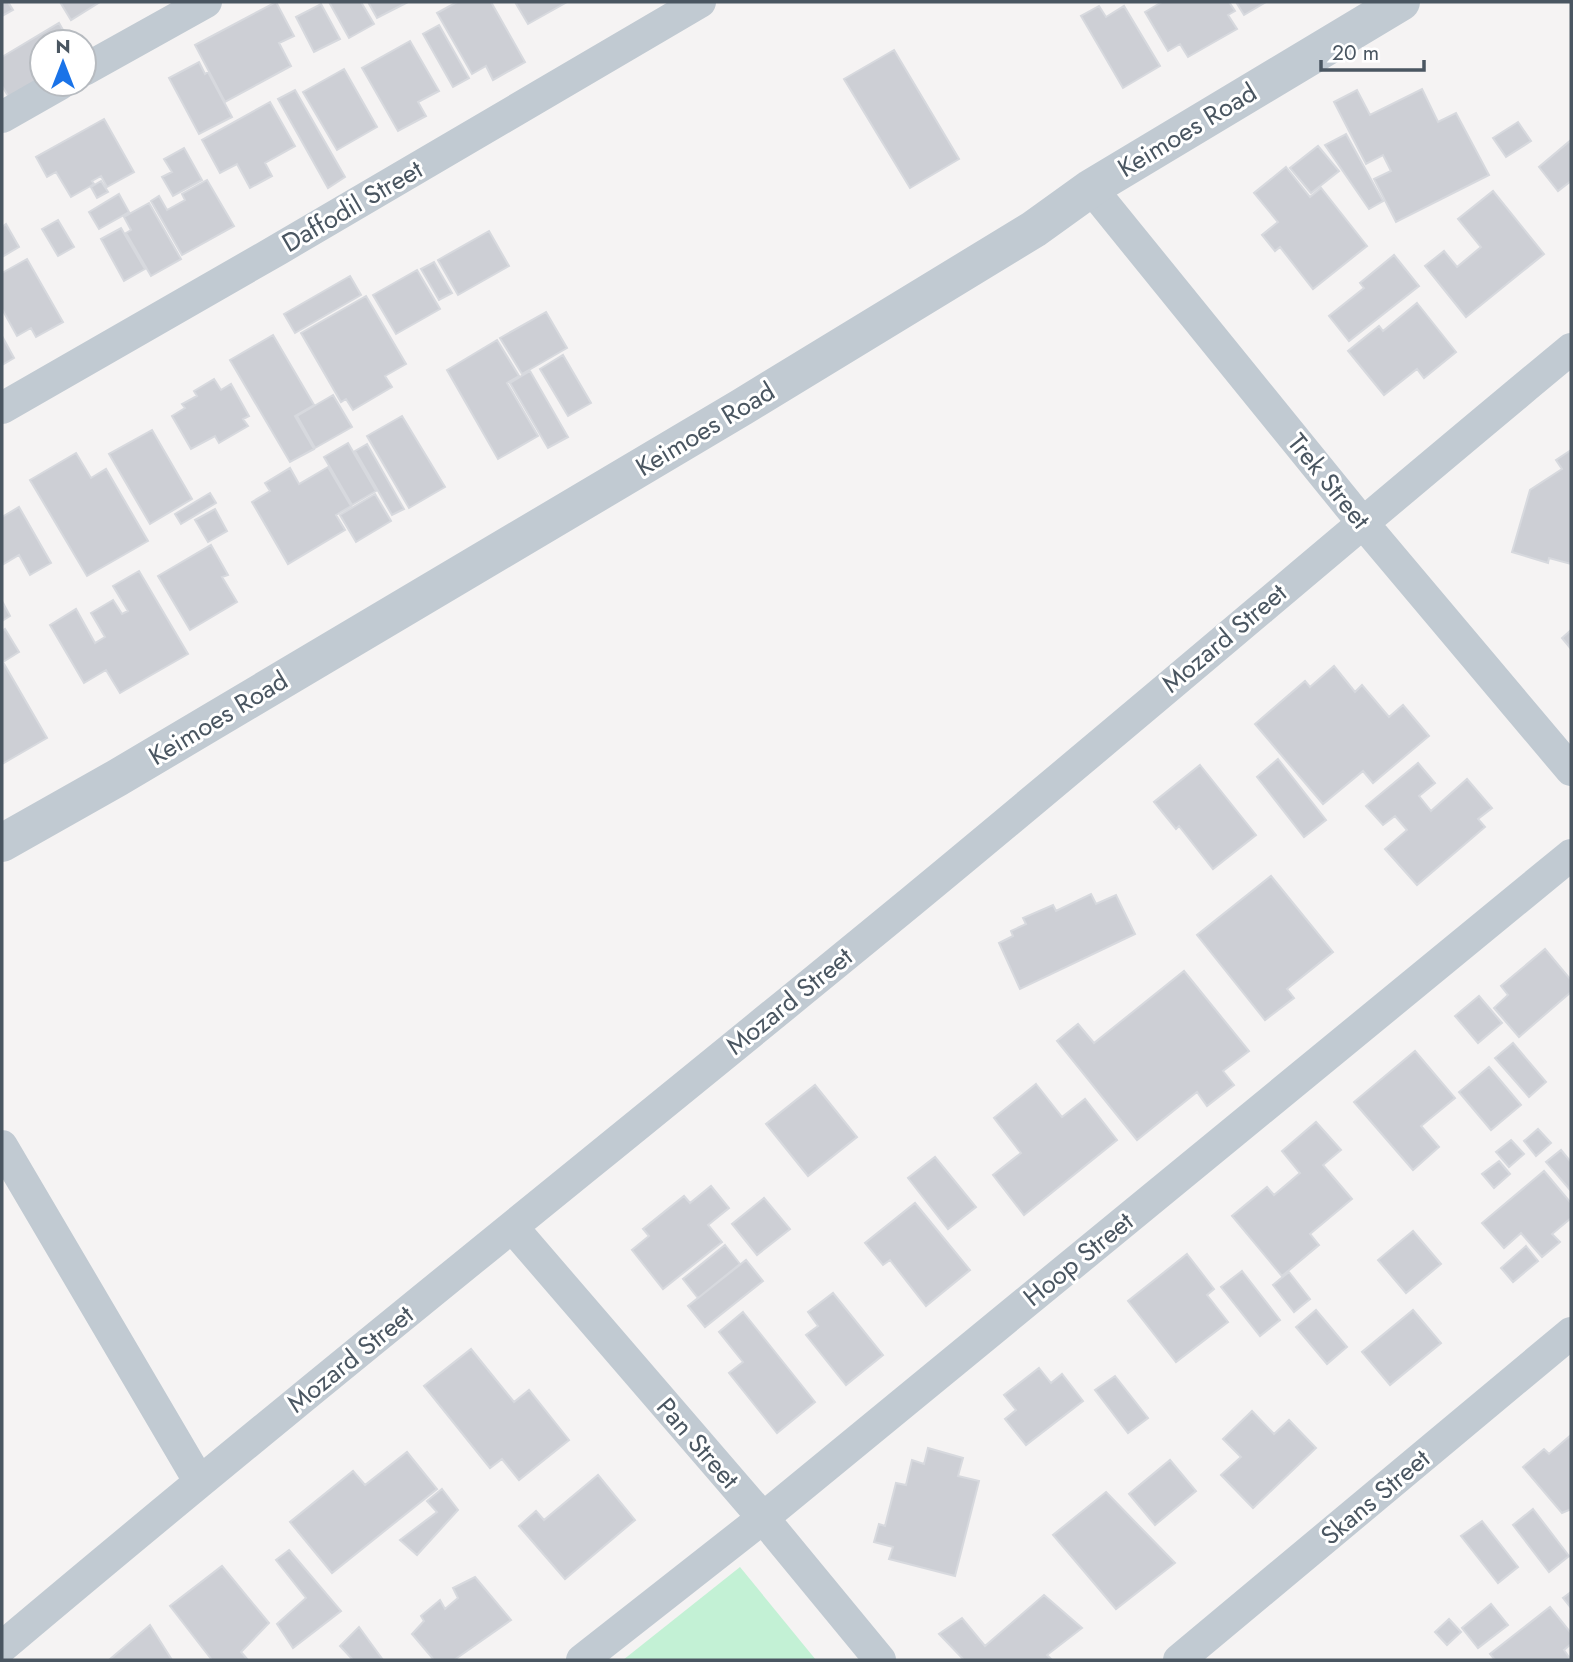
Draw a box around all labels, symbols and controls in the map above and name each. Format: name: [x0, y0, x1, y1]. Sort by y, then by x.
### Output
north arrow: [28, 28, 98, 98]
scale bar: [1321, 28, 1424, 72]
text: N: [55, 33, 71, 60]
text: 20 m: [1332, 38, 1379, 68]
street label: Keimoes Road: [1110, 73, 1264, 187]
street label: Daffodil Street: [275, 150, 430, 262]
street label: Keimoes Road: [628, 372, 782, 486]
street label: Trek Street: [1279, 425, 1380, 538]
street label: Mozard Street: [1153, 574, 1295, 702]
street label: Keimoes Road: [141, 661, 295, 775]
street label: Mozard Street: [718, 938, 861, 1064]
street label: Hoop Street: [1015, 1202, 1142, 1315]
street label: Mozard Street: [279, 1296, 422, 1422]
street label: Pan Street: [648, 1389, 749, 1497]
street label: Skans Street: [1312, 1439, 1438, 1554]

